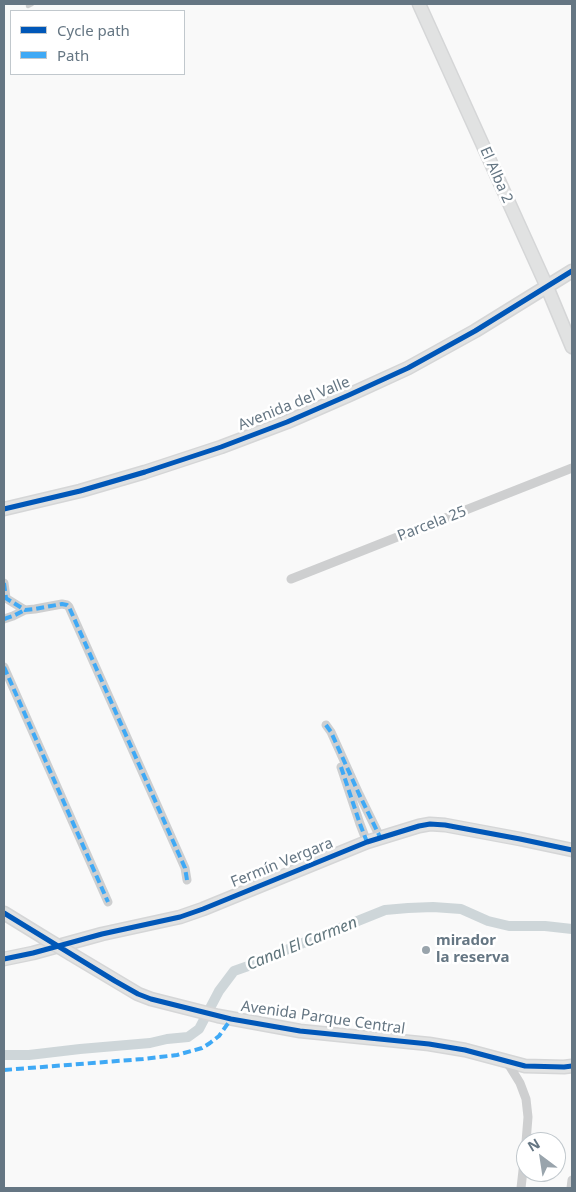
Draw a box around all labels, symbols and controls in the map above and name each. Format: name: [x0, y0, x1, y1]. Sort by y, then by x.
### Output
legend: [10, 10, 185, 75]
text: Cycle path: [57, 20, 130, 40]
text: Path: [57, 45, 89, 65]
street label: El Alba 2: [476, 144, 516, 206]
street label: Avenida del Valle: [235, 373, 353, 435]
street label: Parcela 25: [395, 503, 469, 545]
street label: Fermín Vergara: [228, 834, 336, 892]
water label: Canal El Carmen: [244, 913, 360, 975]
place label: mirador la reserva: [436, 932, 509, 967]
marker: mirador la reserva: [420, 944, 432, 956]
street label: Avenida Parque Central: [240, 998, 406, 1038]
north arrow: [516, 1132, 566, 1182]
text: N: [524, 1133, 543, 1156]

